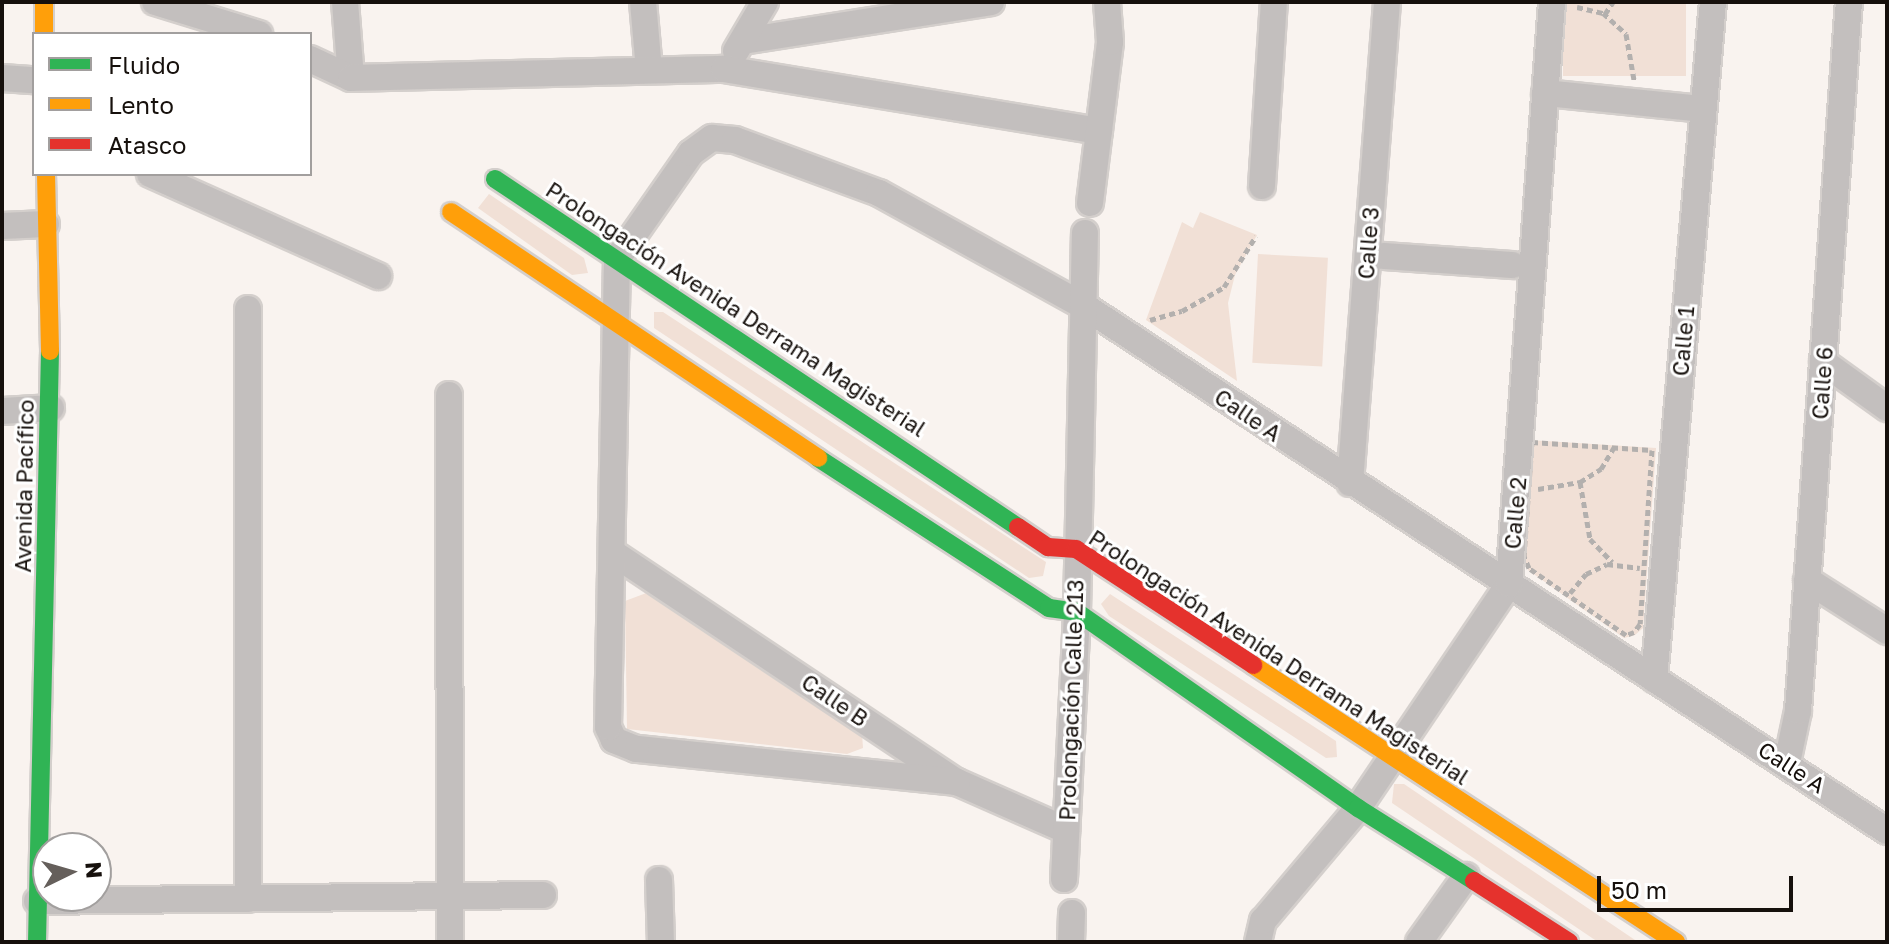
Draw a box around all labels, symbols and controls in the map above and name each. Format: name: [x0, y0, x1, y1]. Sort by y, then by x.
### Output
legend: [32, 32, 312, 176]
text: Fluido: [108, 50, 180, 79]
text: Lento: [108, 90, 174, 119]
text: Atasco: [108, 130, 186, 159]
street label: Prolongación Avenida Derrama Magisterial: [541, 176, 931, 442]
street label: Calle 3: [1352, 206, 1384, 280]
street label: Calle 1: [1667, 305, 1699, 377]
street label: Calle 6: [1806, 346, 1838, 420]
street label: Calle A: [1210, 383, 1286, 447]
street label: Avenida Pacífico: [9, 399, 39, 573]
street label: Calle 2: [1499, 476, 1531, 550]
street label: Prolongación Avenida Derrama Magisterial: [1084, 524, 1474, 790]
street label: Prolongación Calle 213: [1054, 579, 1088, 821]
street label: Calle B: [797, 668, 873, 732]
street label: Calle A: [1754, 736, 1830, 798]
north arrow: [32, 832, 112, 912]
scale bar: [1601, 860, 1797, 910]
text: N: [80, 861, 109, 880]
text: 50 m: [1611, 875, 1667, 904]

